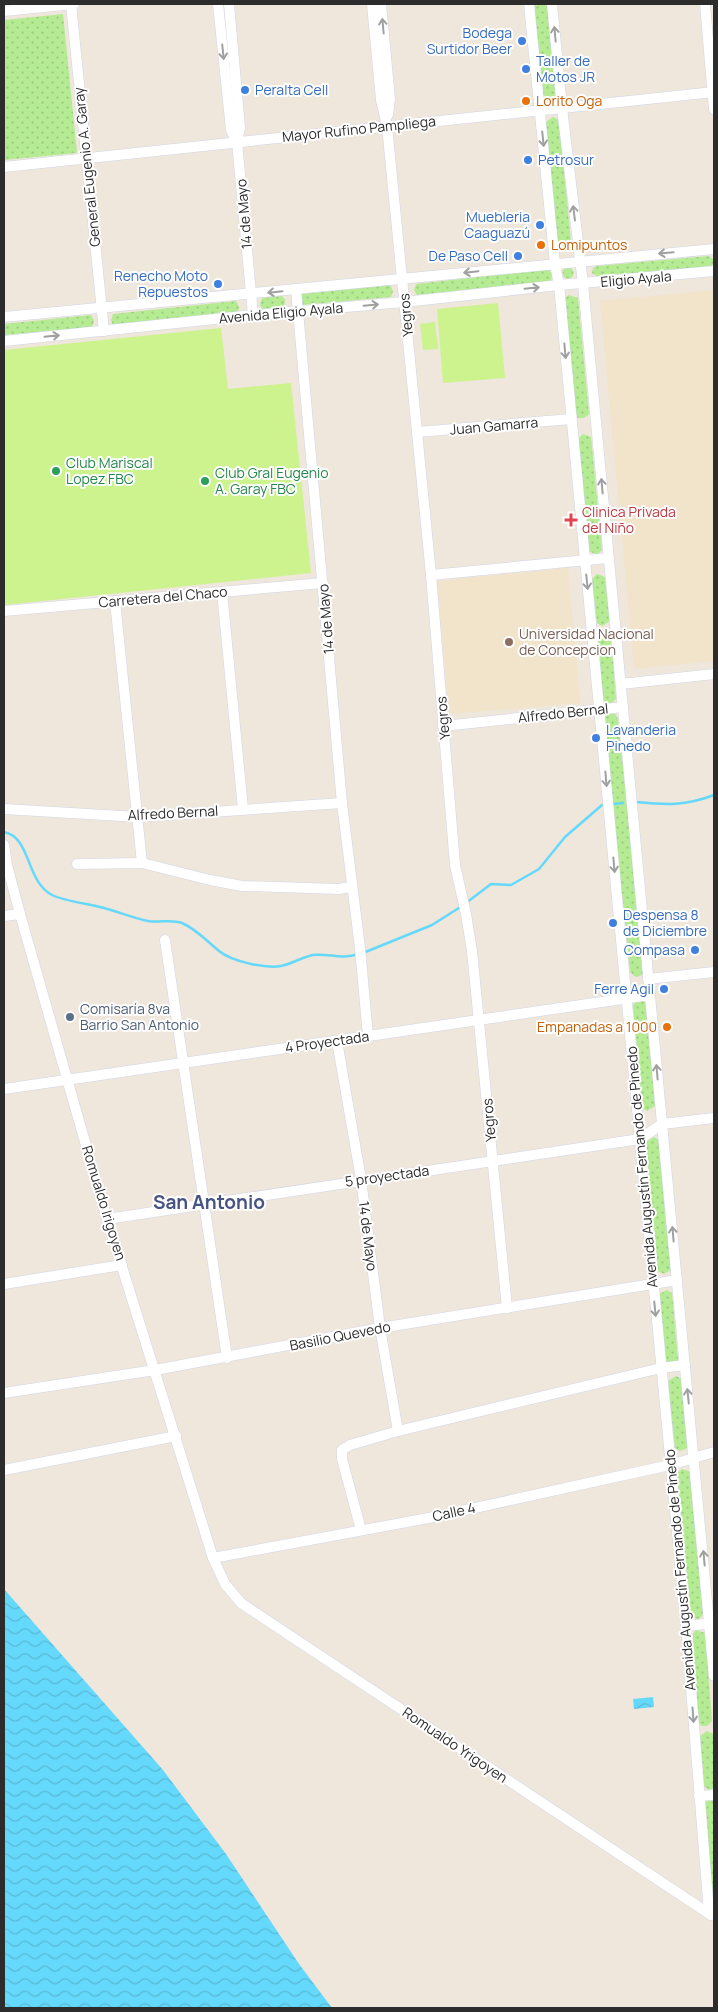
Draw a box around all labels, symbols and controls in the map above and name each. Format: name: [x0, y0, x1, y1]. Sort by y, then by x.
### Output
one-way arrow: [378, 18, 388, 34]
place label: Bodega Surtidor Beer: [427, 23, 512, 58]
one-way arrow: [550, 26, 559, 42]
marker: Bodega Surtidor Beer: [516, 35, 528, 47]
one-way arrow: [218, 44, 228, 60]
place label: Taller de Motos JR: [536, 51, 595, 86]
marker: Taller de Motos JR: [520, 63, 532, 75]
place label: Peralta Cell: [255, 80, 328, 99]
marker: Peralta Cell: [239, 84, 251, 96]
street label: General Eugenio A. Garay: [69, 86, 104, 248]
place label: Lorito Oga: [536, 91, 602, 110]
marker: Lorito Oga: [520, 95, 532, 107]
street label: Mayor Rufino Pampliega: [281, 111, 437, 146]
one-way arrow: [538, 131, 547, 147]
place label: Petrosur: [538, 150, 594, 169]
marker: Petrosur: [522, 154, 534, 166]
street label: 14 de Mayo: [231, 178, 256, 250]
one-way arrow: [569, 205, 579, 221]
place label: Muebleria Caaguazú: [464, 207, 530, 242]
marker: Muebleria Caaguazú: [534, 219, 546, 231]
place label: Lomipuntos: [551, 235, 627, 254]
marker: Lomipuntos: [535, 239, 547, 251]
place label: De Paso Cell: [429, 246, 508, 265]
one-way arrow: [658, 248, 674, 258]
marker: De Paso Cell: [512, 250, 524, 262]
place label: Renecho Moto Repuestos: [114, 266, 208, 301]
street label: Eligio Ayala: [600, 266, 672, 291]
one-way arrow: [464, 267, 480, 277]
marker: Renecho Moto Repuestos: [212, 278, 224, 290]
one-way arrow: [524, 283, 540, 293]
one-way arrow: [267, 287, 283, 296]
street label: Yegros: [394, 292, 417, 338]
street label: Avenida Eligio Ayala: [218, 298, 344, 327]
one-way arrow: [362, 300, 378, 310]
one-way arrow: [44, 331, 60, 341]
one-way arrow: [560, 342, 569, 358]
street label: Juan Gamarra: [449, 412, 539, 439]
place label: Club Mariscal Lopez FBC: [66, 453, 153, 488]
place label: Club Gral Eugenio A. Garay FBC: [215, 463, 329, 498]
marker: Club Mariscal Lopez FBC: [50, 465, 62, 477]
marker: Club Gral Eugenio A. Garay FBC: [199, 475, 211, 487]
one-way arrow: [597, 478, 607, 494]
place label: Clinica Privada del Niño: [582, 502, 676, 537]
marker: Clinica Privada del Niño: [564, 513, 578, 527]
one-way arrow: [582, 574, 591, 590]
street label: Carretera del Chaco: [98, 581, 228, 612]
street label: 14 de Mayo: [313, 583, 338, 655]
place label: Universidad Nacional de Concepcion: [519, 624, 654, 659]
marker: Universidad Nacional de Concepcion: [503, 636, 515, 648]
street label: Yegros: [431, 695, 454, 741]
street label: Alfredo Bernal: [517, 698, 609, 727]
place label: Lavanderia Pinedo: [606, 720, 676, 755]
marker: Lavanderia Pinedo: [590, 732, 602, 744]
one-way arrow: [601, 770, 610, 786]
street label: Alfredo Bernal: [127, 801, 219, 824]
one-way arrow: [609, 856, 619, 872]
place label: Despensa 8 de Diciembre: [623, 905, 707, 940]
marker: Despensa 8 de Diciembre: [607, 917, 619, 929]
place label: Compasa: [624, 940, 685, 959]
marker: Compasa: [689, 944, 701, 956]
place label: Ferre Agil: [594, 979, 654, 998]
marker: Ferre Agil: [658, 983, 670, 995]
place label: Comisaría 8va Barrio San Antonio: [80, 999, 199, 1034]
marker: Comisaría 8va Barrio San Antonio: [64, 1011, 76, 1023]
place label: Empanadas a 1000: [537, 1017, 657, 1036]
marker: Empanadas a 1000: [661, 1021, 673, 1033]
street label: 4 Proyectada: [284, 1026, 370, 1057]
street label: Avenida Augustín Fernando de Pinedo: [621, 1045, 662, 1289]
one-way arrow: [653, 1065, 662, 1081]
street label: Yegros: [477, 1097, 500, 1143]
street label: Romualdo Irigoyen: [78, 1143, 131, 1263]
street label: 5 proyectada: [344, 1160, 430, 1191]
district label: San Antonio: [153, 1189, 265, 1215]
street label: 14 de Mayo: [355, 1200, 382, 1272]
one-way arrow: [668, 1227, 678, 1243]
one-way arrow: [651, 1301, 660, 1317]
street label: Basilio Quevedo: [288, 1316, 392, 1355]
one-way arrow: [683, 1388, 693, 1404]
street label: Avenida Augustín Fernando de Pinedo: [659, 1448, 700, 1692]
street label: Calle 4: [431, 1498, 477, 1525]
one-way arrow: [699, 1550, 708, 1566]
street label: Romualdo Yrigoyen: [399, 1702, 512, 1787]
one-way arrow: [688, 1707, 698, 1723]

